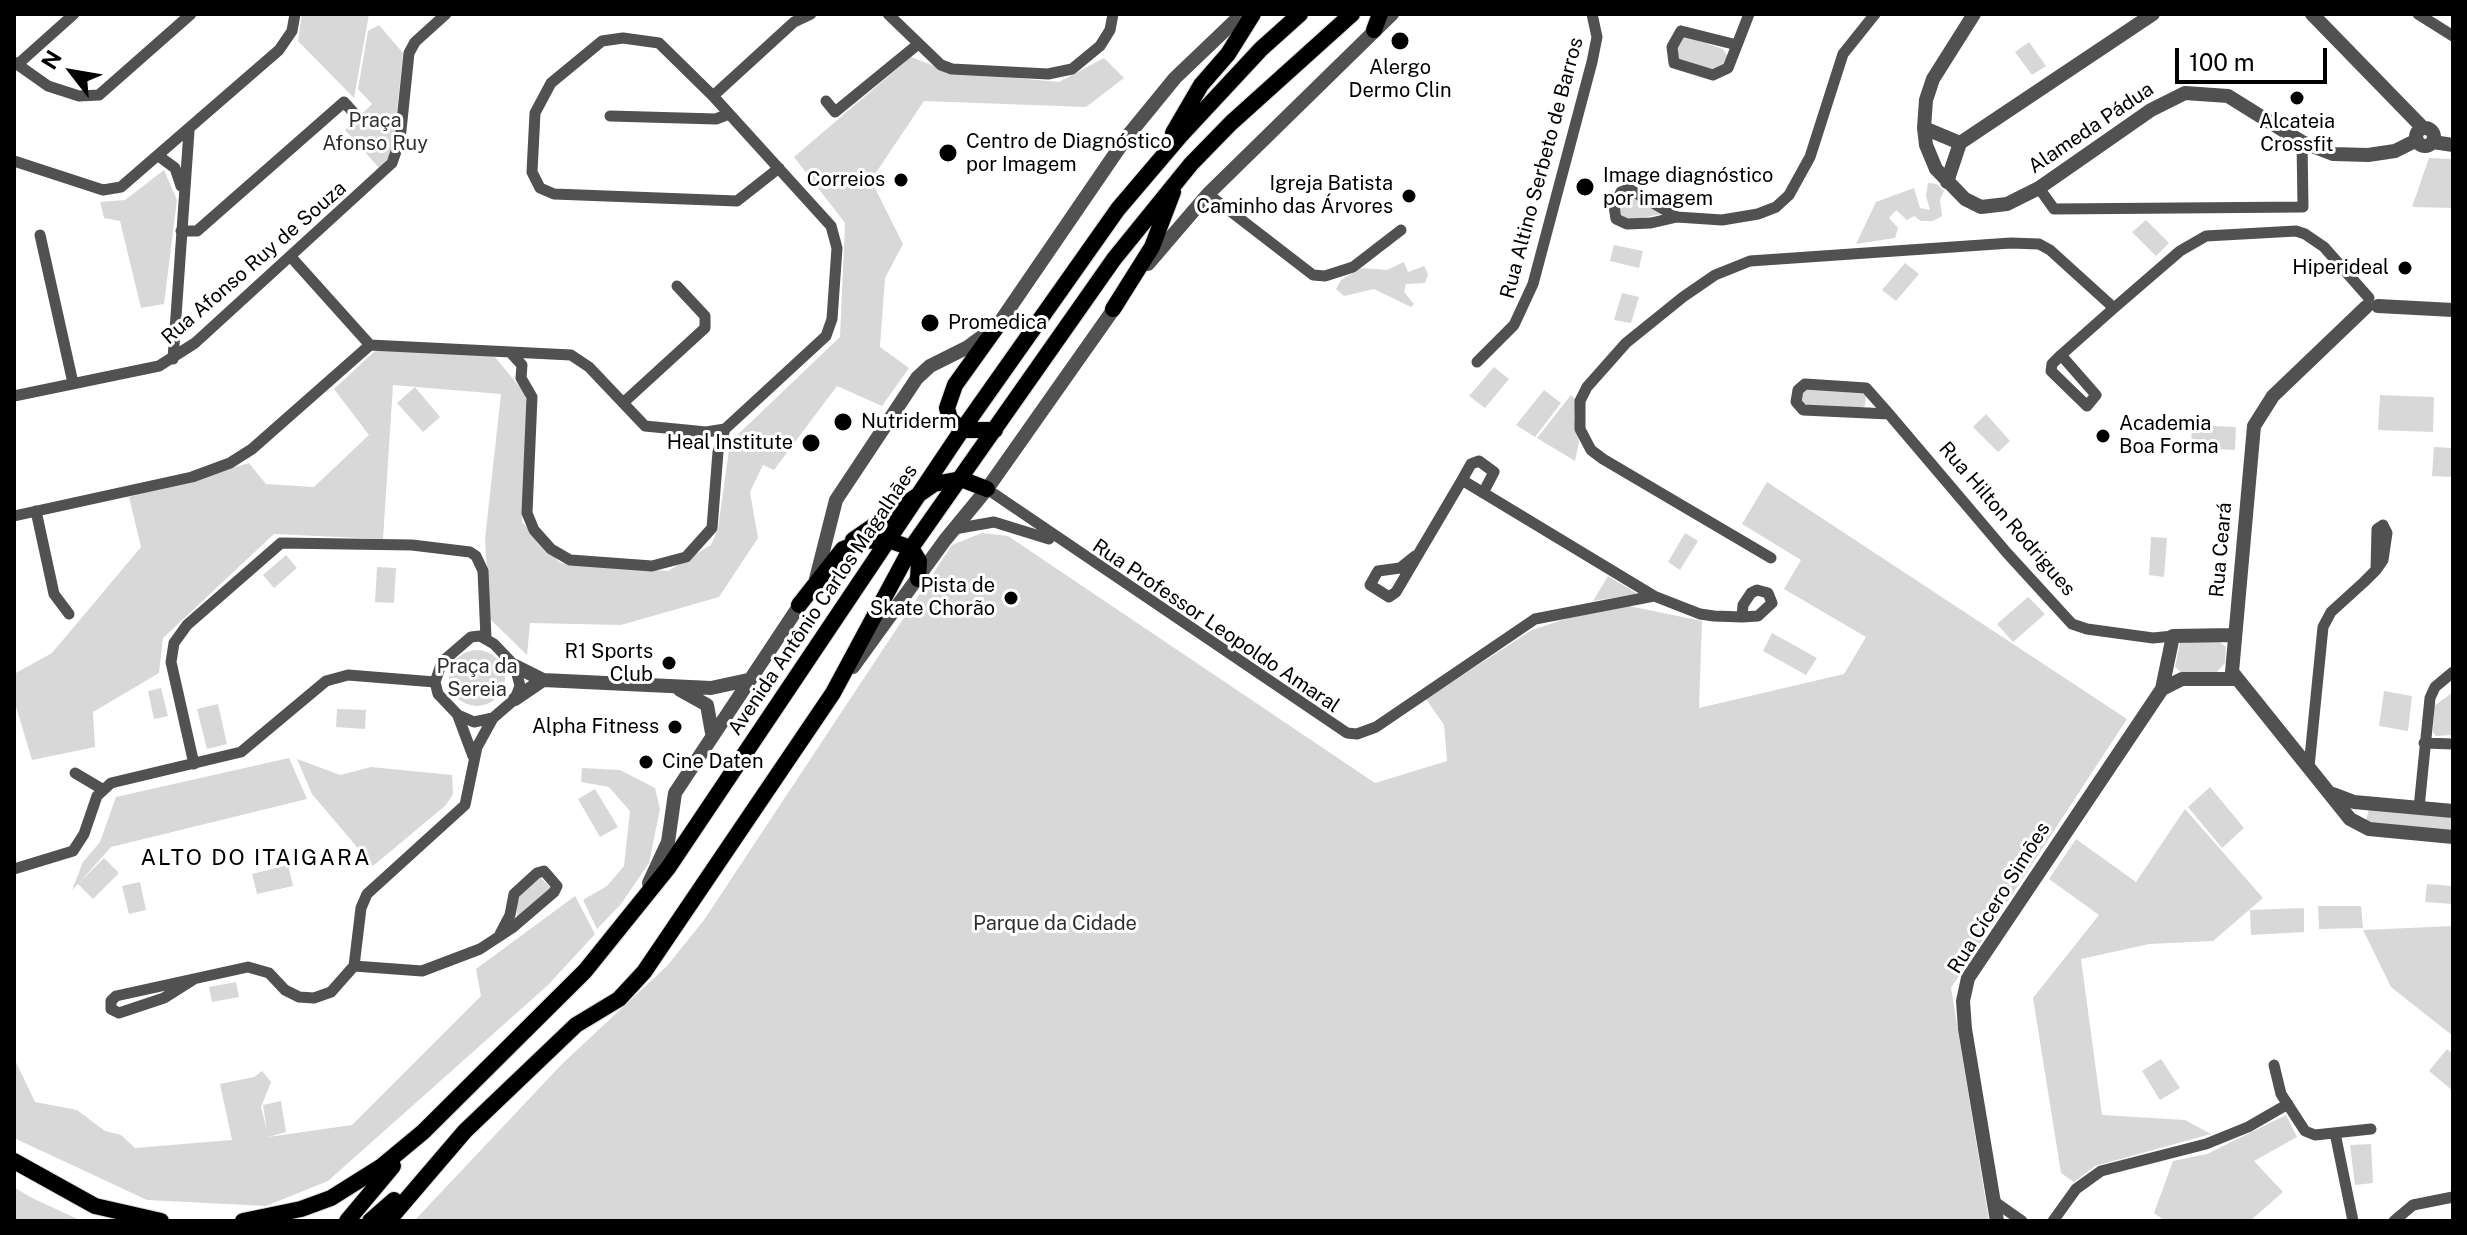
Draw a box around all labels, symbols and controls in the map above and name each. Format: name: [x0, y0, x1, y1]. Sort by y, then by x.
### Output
marker: Alergo Dermo Clin: [1389, 30, 1411, 52]
north arrow: [32, 32, 112, 112]
scale bar: [2179, 32, 2331, 82]
street label: Rua Altino Serbeto de Barros: [1496, 35, 1588, 301]
text: N: [36, 46, 67, 74]
text: 100 m: [2189, 48, 2255, 76]
place label: Alergo Dermo Clin: [1349, 56, 1451, 103]
street label: Alameda Pádua: [2024, 77, 2158, 179]
marker: Alcateia Crossfit: [2288, 89, 2306, 107]
park label: Praça Afonso Ruy: [322, 109, 428, 156]
place label: Alcateia Crossfit: [2259, 110, 2335, 157]
place label: Centro de Diagnóstico por Imagem: [966, 130, 1172, 177]
marker: Centro de Diagnóstico por Imagem: [937, 142, 959, 164]
place label: Image diagnóstico por imagem: [1603, 164, 1773, 211]
place label: Correios: [807, 168, 885, 192]
marker: Correios: [892, 171, 910, 189]
place label: Igreja Batista Caminho das Árvores: [1196, 172, 1393, 219]
street label: Rua Afonso Ruy de Souza: [157, 176, 351, 350]
marker: Image diagnóstico por imagem: [1574, 176, 1596, 198]
marker: Igreja Batista Caminho das Árvores: [1400, 187, 1418, 205]
place label: Hiperideal: [2292, 256, 2389, 280]
marker: Hiperideal: [2396, 259, 2414, 277]
place label: Promedica: [948, 311, 1047, 335]
marker: Promedica: [919, 312, 941, 334]
place label: Nutriderm: [861, 410, 957, 434]
marker: Nutriderm: [832, 411, 854, 433]
place label: Academia Boa Forma: [2119, 412, 2219, 459]
marker: Academia Boa Forma: [2094, 427, 2112, 445]
place label: Heal Institute: [667, 431, 793, 455]
marker: Heal Institute: [800, 432, 822, 454]
street label: Rua Hilton Rodrigues: [1934, 437, 2080, 601]
street label: Avenida Antônio Carlos Magalhães: [723, 460, 923, 740]
street label: Rua Ceará: [2205, 501, 2237, 599]
street label: Rua Professor Leopoldo Amaral: [1088, 534, 1344, 718]
place label: Pista de Skate Chorão: [870, 574, 995, 621]
marker: Pista de Skate Chorão: [1002, 589, 1020, 607]
place label: R1 Sports Club: [564, 640, 653, 687]
marker: R1 Sports Club: [660, 654, 678, 672]
park label: Praça da Sereia: [437, 655, 517, 702]
place label: Alpha Fitness: [532, 715, 659, 739]
marker: Alpha Fitness: [666, 718, 684, 736]
place label: Cine Daten: [662, 750, 763, 774]
marker: Cine Daten: [637, 753, 655, 771]
street label: Rua Cícero Simões: [1943, 818, 2055, 978]
district label: ALTO DO ITAIGARA: [140, 845, 372, 871]
park label: Parque da Cidade: [973, 912, 1137, 936]

